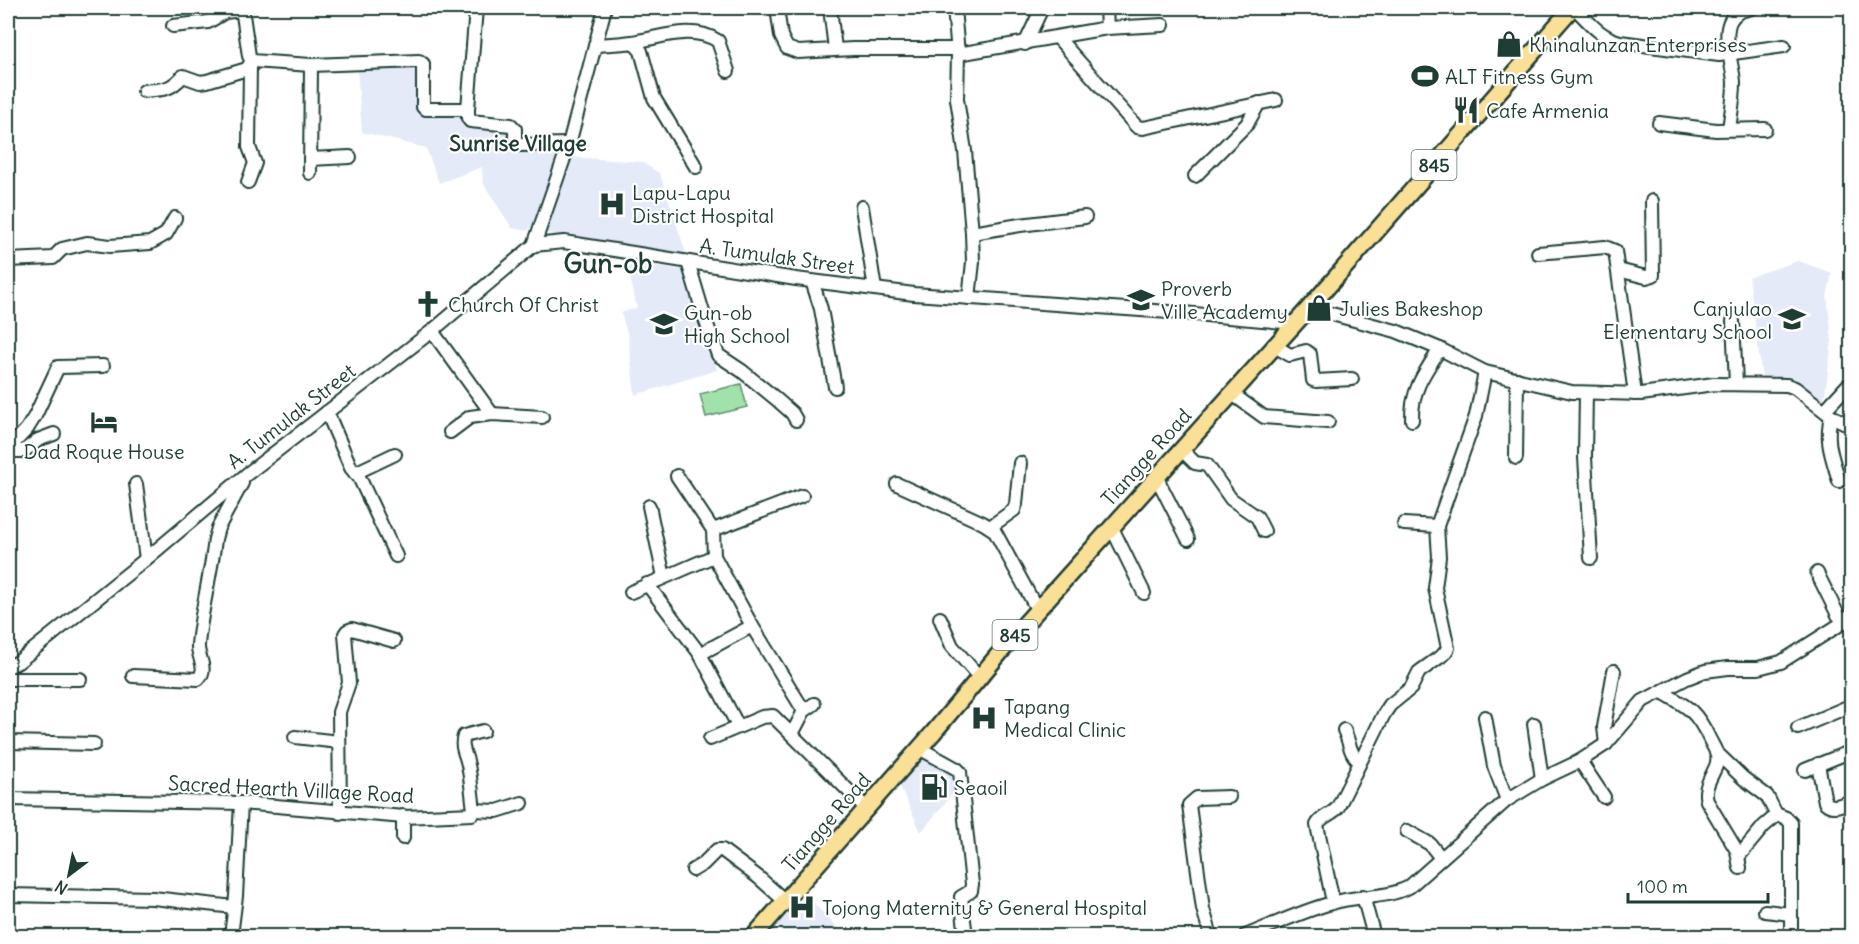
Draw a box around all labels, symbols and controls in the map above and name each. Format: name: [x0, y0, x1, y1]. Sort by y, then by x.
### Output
shop icon: Khinalunzan Enterprises: [1494, 29, 1524, 59]
place label: Khinalunzan Enterprises: [1529, 32, 1747, 57]
sports icon: ALT Fitness Gym: [1410, 61, 1440, 91]
place label: ALT Fitness Gym: [1445, 64, 1593, 89]
restaurant icon: Cafe Armenia: [1451, 95, 1481, 125]
place label: Cafe Armenia: [1486, 98, 1609, 123]
district label: Sunrise Village: [449, 130, 587, 157]
road number: 845: [1412, 150, 1456, 180]
place label: Lapu-Lapu District Hospital: [632, 180, 774, 228]
hospital icon: Lapu-Lapu District Hospital: [597, 189, 627, 219]
street label: A. Tumulak Street: [698, 233, 856, 279]
district label: Gun-ob: [564, 247, 652, 280]
place label: Proverb Ville Academy: [1161, 276, 1288, 324]
school or university icon: Proverb Ville Academy: [1126, 285, 1156, 315]
church icon: Church Of Christ: [413, 289, 443, 319]
place label: Church Of Christ: [448, 292, 599, 317]
shop icon: Julies Bakeshop: [1304, 293, 1334, 323]
place label: Julies Bakeshop: [1339, 296, 1483, 321]
place label: Canjulao Elementary School: [1603, 296, 1772, 344]
place label: Gun-ob High School: [684, 300, 790, 348]
school or university icon: Canjulao Elementary School: [1777, 304, 1807, 334]
school or university icon: Gun-ob High School: [649, 309, 679, 339]
street label: A. Tumulak Street: [222, 358, 360, 474]
street label: Tiangge Road: [1096, 403, 1196, 511]
hotel icon: Dad Roque House: [89, 407, 119, 437]
place label: Dad Roque House: [23, 439, 185, 464]
road number: 845: [992, 620, 1038, 650]
place label: Tapang Medical Clinic: [1004, 694, 1126, 742]
hospital icon: Tapang Medical Clinic: [969, 703, 999, 733]
street label: Tiangge Road: [776, 767, 876, 877]
street label: Sacred Hearth Village Road: [168, 770, 415, 808]
fuel station icon: Seaoil: [919, 772, 949, 802]
place label: Seaoil: [954, 775, 1007, 800]
north arrow: [39, 845, 99, 905]
scale bar: [1628, 866, 1768, 904]
text: 100 m: [1637, 875, 1688, 898]
text: N: [51, 876, 71, 899]
hospital icon: Tojong Maternity & General Hospital: [787, 892, 817, 922]
place label: Tojong Maternity & General Hospital: [822, 895, 1147, 920]

